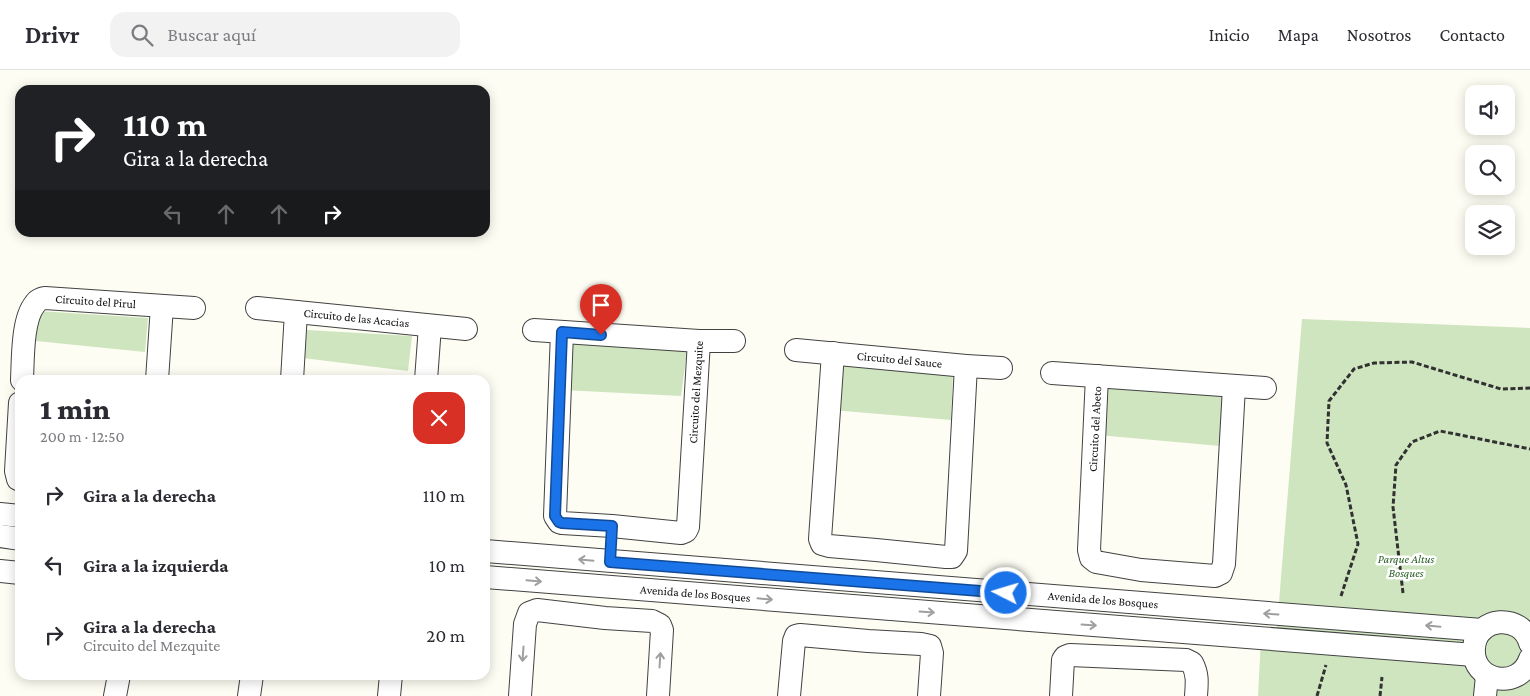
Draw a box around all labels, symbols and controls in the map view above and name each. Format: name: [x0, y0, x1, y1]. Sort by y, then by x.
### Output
search box: [110, 12, 460, 57]
text: Drivr: [25, 21, 80, 48]
icon: search: [128, 21, 156, 49]
text: Buscar aquí: [168, 24, 256, 45]
text: Inicio: [1209, 25, 1250, 45]
text: Mapa: [1278, 25, 1319, 45]
text: Nosotros: [1347, 25, 1411, 45]
text: Contacto: [1439, 25, 1505, 45]
map controls: [1465, 85, 1515, 255]
button: sound: [1465, 85, 1515, 135]
icon: right: [40, 105, 105, 170]
text: 110 m: [123, 105, 207, 144]
button: search: [1465, 145, 1515, 195]
text: Gira a la derecha: [123, 146, 268, 171]
icon: left: [159, 200, 187, 228]
icon: ahead: [212, 200, 240, 228]
icon: ahead: [265, 200, 293, 228]
icon: right: [318, 200, 346, 228]
button: layers: [1465, 205, 1515, 255]
pin: [580, 284, 622, 335]
icon: arrive: [587, 291, 615, 319]
street label: Circuito del Pirul: [55, 292, 136, 311]
street label: Circuito de las Acacias: [303, 306, 410, 330]
street label: Circuito del Mezquite: [686, 340, 706, 444]
street label: Circuito del Sauce: [856, 349, 943, 371]
street label: Circuito del Abeto: [1086, 386, 1104, 472]
text: 1 min: [40, 392, 110, 425]
button: close: [413, 392, 465, 444]
text: 200 m · 12:50: [40, 428, 125, 445]
icon: right: [40, 481, 68, 509]
text: Gira a la derecha: [83, 485, 216, 506]
text: 110 m: [423, 485, 465, 506]
icon: left: [40, 551, 68, 579]
park label: Parque Altus Bosques: [1378, 552, 1435, 580]
text: Gira a la izquierda: [83, 555, 229, 576]
text: 10 m: [429, 555, 465, 576]
one-way arrow: [578, 555, 594, 564]
position arrow: [979, 566, 1031, 618]
one-way arrow: [525, 576, 541, 585]
street label: Avenida de los Bosques: [640, 582, 751, 605]
street label: Avenida de los Bosques: [1047, 589, 1159, 611]
one-way arrow: [757, 594, 773, 604]
one-way arrow: [919, 607, 935, 617]
one-way arrow: [1263, 609, 1279, 618]
text: Gira a la derecha: [83, 616, 216, 637]
one-way arrow: [1081, 620, 1097, 629]
icon: right: [40, 621, 68, 649]
one-way arrow: [1425, 622, 1441, 631]
text: 20 m: [426, 625, 465, 646]
text: Circuito del Mezquite: [83, 637, 220, 654]
one-way arrow: [518, 646, 527, 662]
one-way arrow: [656, 653, 665, 669]

